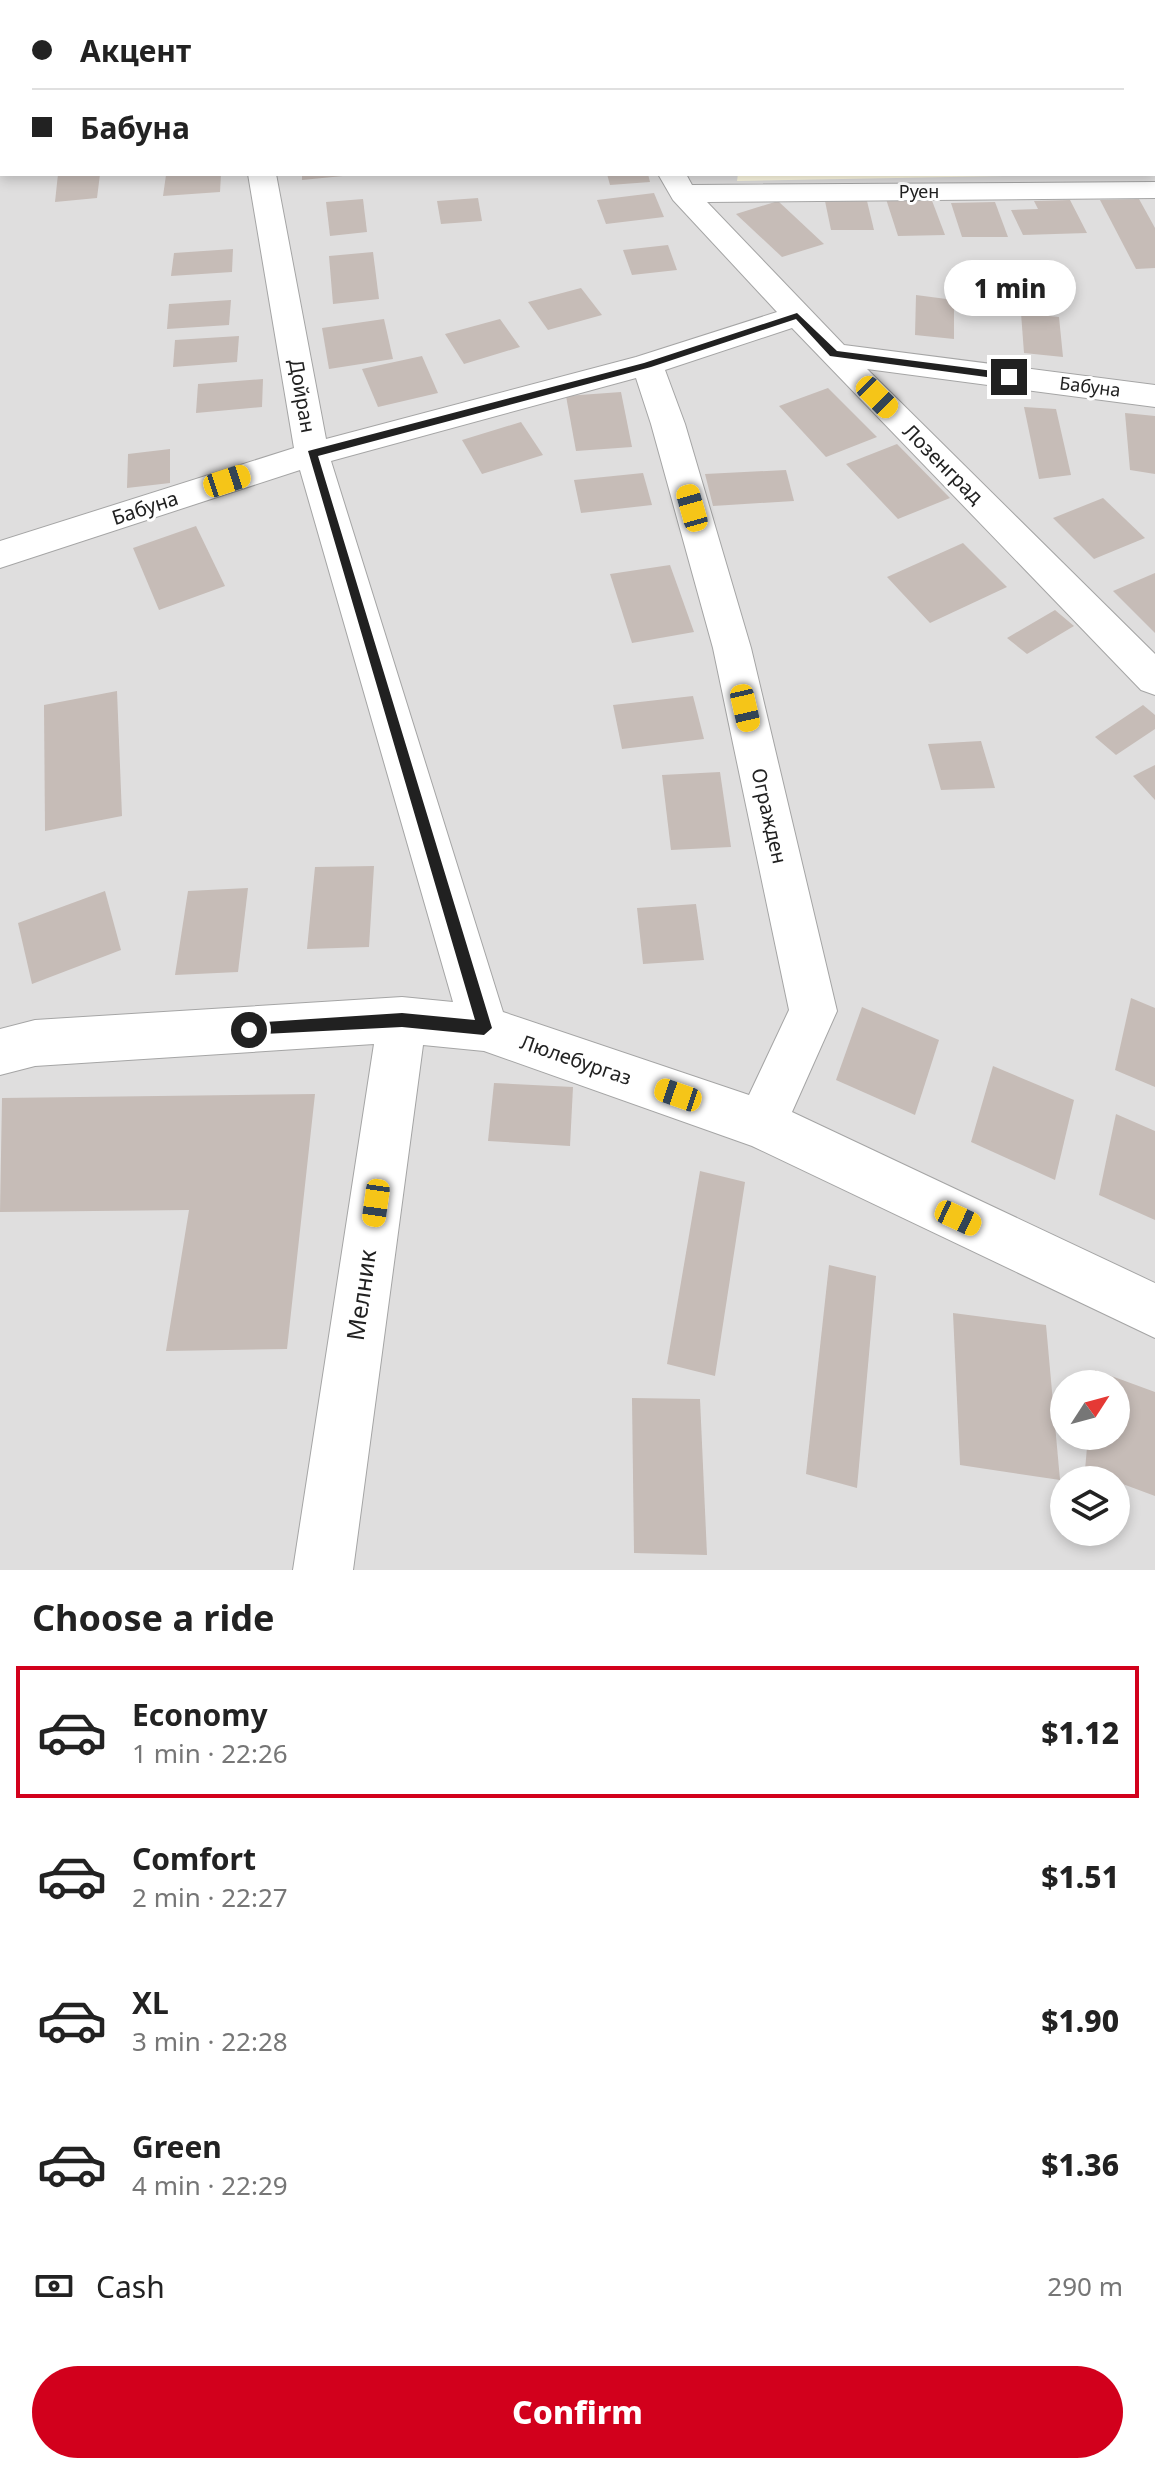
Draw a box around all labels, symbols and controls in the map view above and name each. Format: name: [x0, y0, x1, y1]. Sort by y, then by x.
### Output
text: Акцент: [80, 30, 191, 71]
text: Бабуна: [80, 107, 190, 148]
street label: Руен: [899, 179, 939, 203]
callout: 1 min: [943, 261, 1075, 317]
text: 1 min: [974, 270, 1046, 306]
street label: Дойран: [283, 357, 322, 435]
route end: [991, 359, 1027, 395]
street label: Бабуна: [1058, 370, 1122, 402]
car: [852, 372, 902, 422]
street label: Лозенград: [897, 418, 989, 510]
car: [200, 462, 254, 500]
car: [674, 482, 710, 534]
street label: Бабуна: [108, 484, 182, 531]
car: [728, 682, 762, 734]
street label: Огражден: [745, 765, 794, 866]
route start: [231, 1012, 267, 1048]
street label: Люлебургаз: [517, 1028, 635, 1091]
car: [651, 1076, 705, 1114]
car: [361, 1178, 391, 1228]
car: [931, 1197, 985, 1239]
street label: Мелник: [338, 1247, 383, 1342]
north arrow: [1050, 1370, 1130, 1450]
map controls: [1050, 1370, 1130, 1546]
button: layers: [1050, 1466, 1130, 1546]
text: Choose a ride: [32, 1593, 274, 1642]
text: Economy: [132, 1694, 268, 1735]
icon: car: [36, 1696, 108, 1768]
text: $1.12: [1041, 1712, 1119, 1753]
text: 1 min · 22:26: [132, 1735, 288, 1771]
text: Comfort: [132, 1838, 256, 1879]
icon: car: [36, 1840, 108, 1912]
text: $1.51: [1041, 1856, 1119, 1897]
text: 2 min · 22:27: [132, 1879, 288, 1915]
text: XL: [132, 1982, 169, 2023]
icon: car: [36, 1984, 108, 2056]
text: $1.90: [1041, 2000, 1119, 2041]
text: 3 min · 22:28: [132, 2023, 288, 2059]
text: Green: [132, 2126, 222, 2167]
icon: car: [36, 2128, 108, 2200]
text: $1.36: [1041, 2144, 1119, 2185]
text: 4 min · 22:29: [132, 2167, 288, 2203]
icon: cash: [32, 2264, 76, 2308]
text: Cash: [96, 2266, 165, 2307]
text: 290 m: [1047, 2268, 1123, 2304]
button: Confirm: [32, 2366, 1123, 2458]

